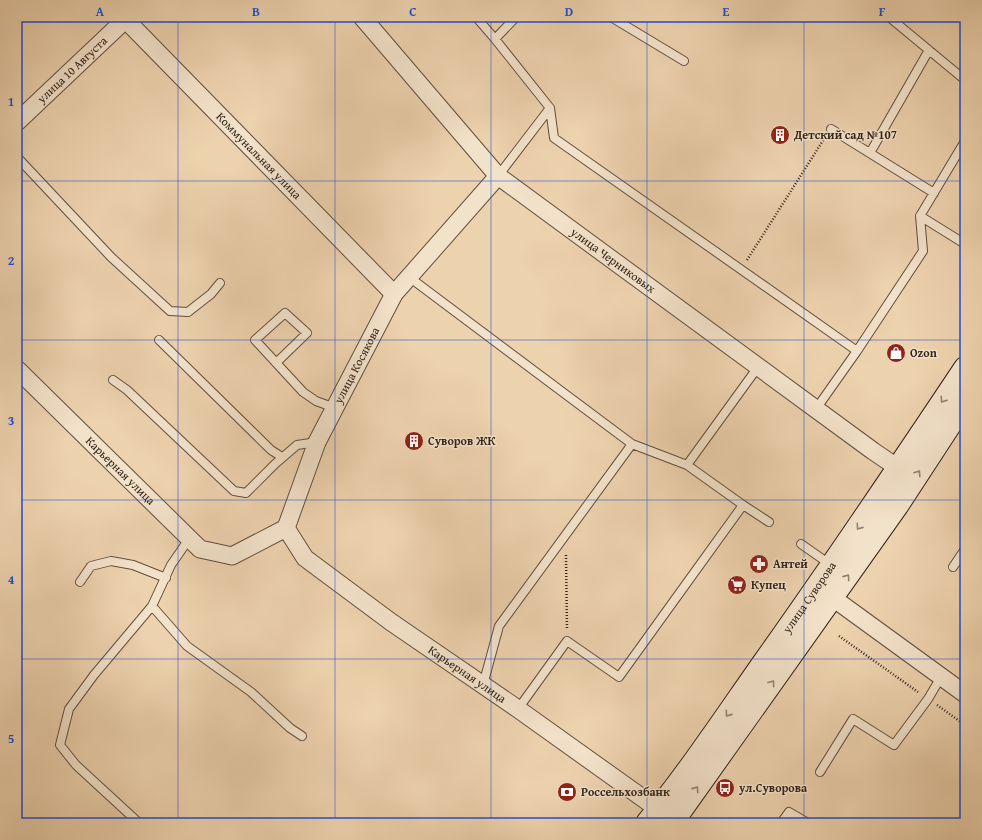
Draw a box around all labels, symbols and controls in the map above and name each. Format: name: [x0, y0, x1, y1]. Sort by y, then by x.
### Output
text: A: [96, 2, 105, 21]
text: B: [252, 2, 260, 21]
text: C: [409, 2, 417, 21]
text: D: [565, 2, 573, 21]
text: E: [723, 2, 730, 21]
text: F: [879, 2, 886, 21]
street label: улица 10 Августа: [32, 32, 111, 107]
text: 1: [8, 92, 14, 111]
street label: Коммунальная улица: [213, 108, 306, 203]
building icon: Детский сад №107: [769, 124, 791, 146]
place label: Детский сад №107: [793, 126, 897, 143]
street label: улица Черниковых: [567, 223, 660, 297]
text: 2: [8, 251, 15, 270]
street label: улица Косякова: [329, 324, 383, 407]
shop icon: Ozon: [885, 342, 907, 364]
place label: Ozon: [910, 344, 937, 361]
one-way arrow: [941, 396, 948, 403]
text: 3: [8, 411, 14, 430]
building icon: Суворов ЖК: [403, 430, 425, 452]
street label: Карьерная улица: [82, 432, 159, 509]
place label: Суворов ЖК: [428, 432, 496, 449]
one-way arrow: [914, 470, 921, 477]
one-way arrow: [856, 523, 864, 530]
pharmacy icon: Антей: [748, 553, 770, 575]
place label: Антей: [773, 555, 808, 572]
street label: улица Суворова: [777, 558, 840, 637]
text: 4: [8, 570, 15, 589]
supermarket icon: Купец: [726, 574, 748, 596]
one-way arrow: [842, 575, 849, 582]
place label: Купец: [751, 576, 786, 593]
street label: Карьерная улица: [425, 641, 510, 707]
one-way arrow: [767, 680, 774, 687]
one-way arrow: [726, 709, 733, 716]
text: 5: [8, 729, 15, 748]
bus stop icon: ул.Суворова: [714, 777, 736, 799]
place label: ул.Суворова: [738, 779, 808, 796]
bank icon: Россельхозбанк: [556, 781, 578, 803]
place label: Россельхозбанк: [581, 783, 670, 800]
one-way arrow: [691, 786, 699, 793]

